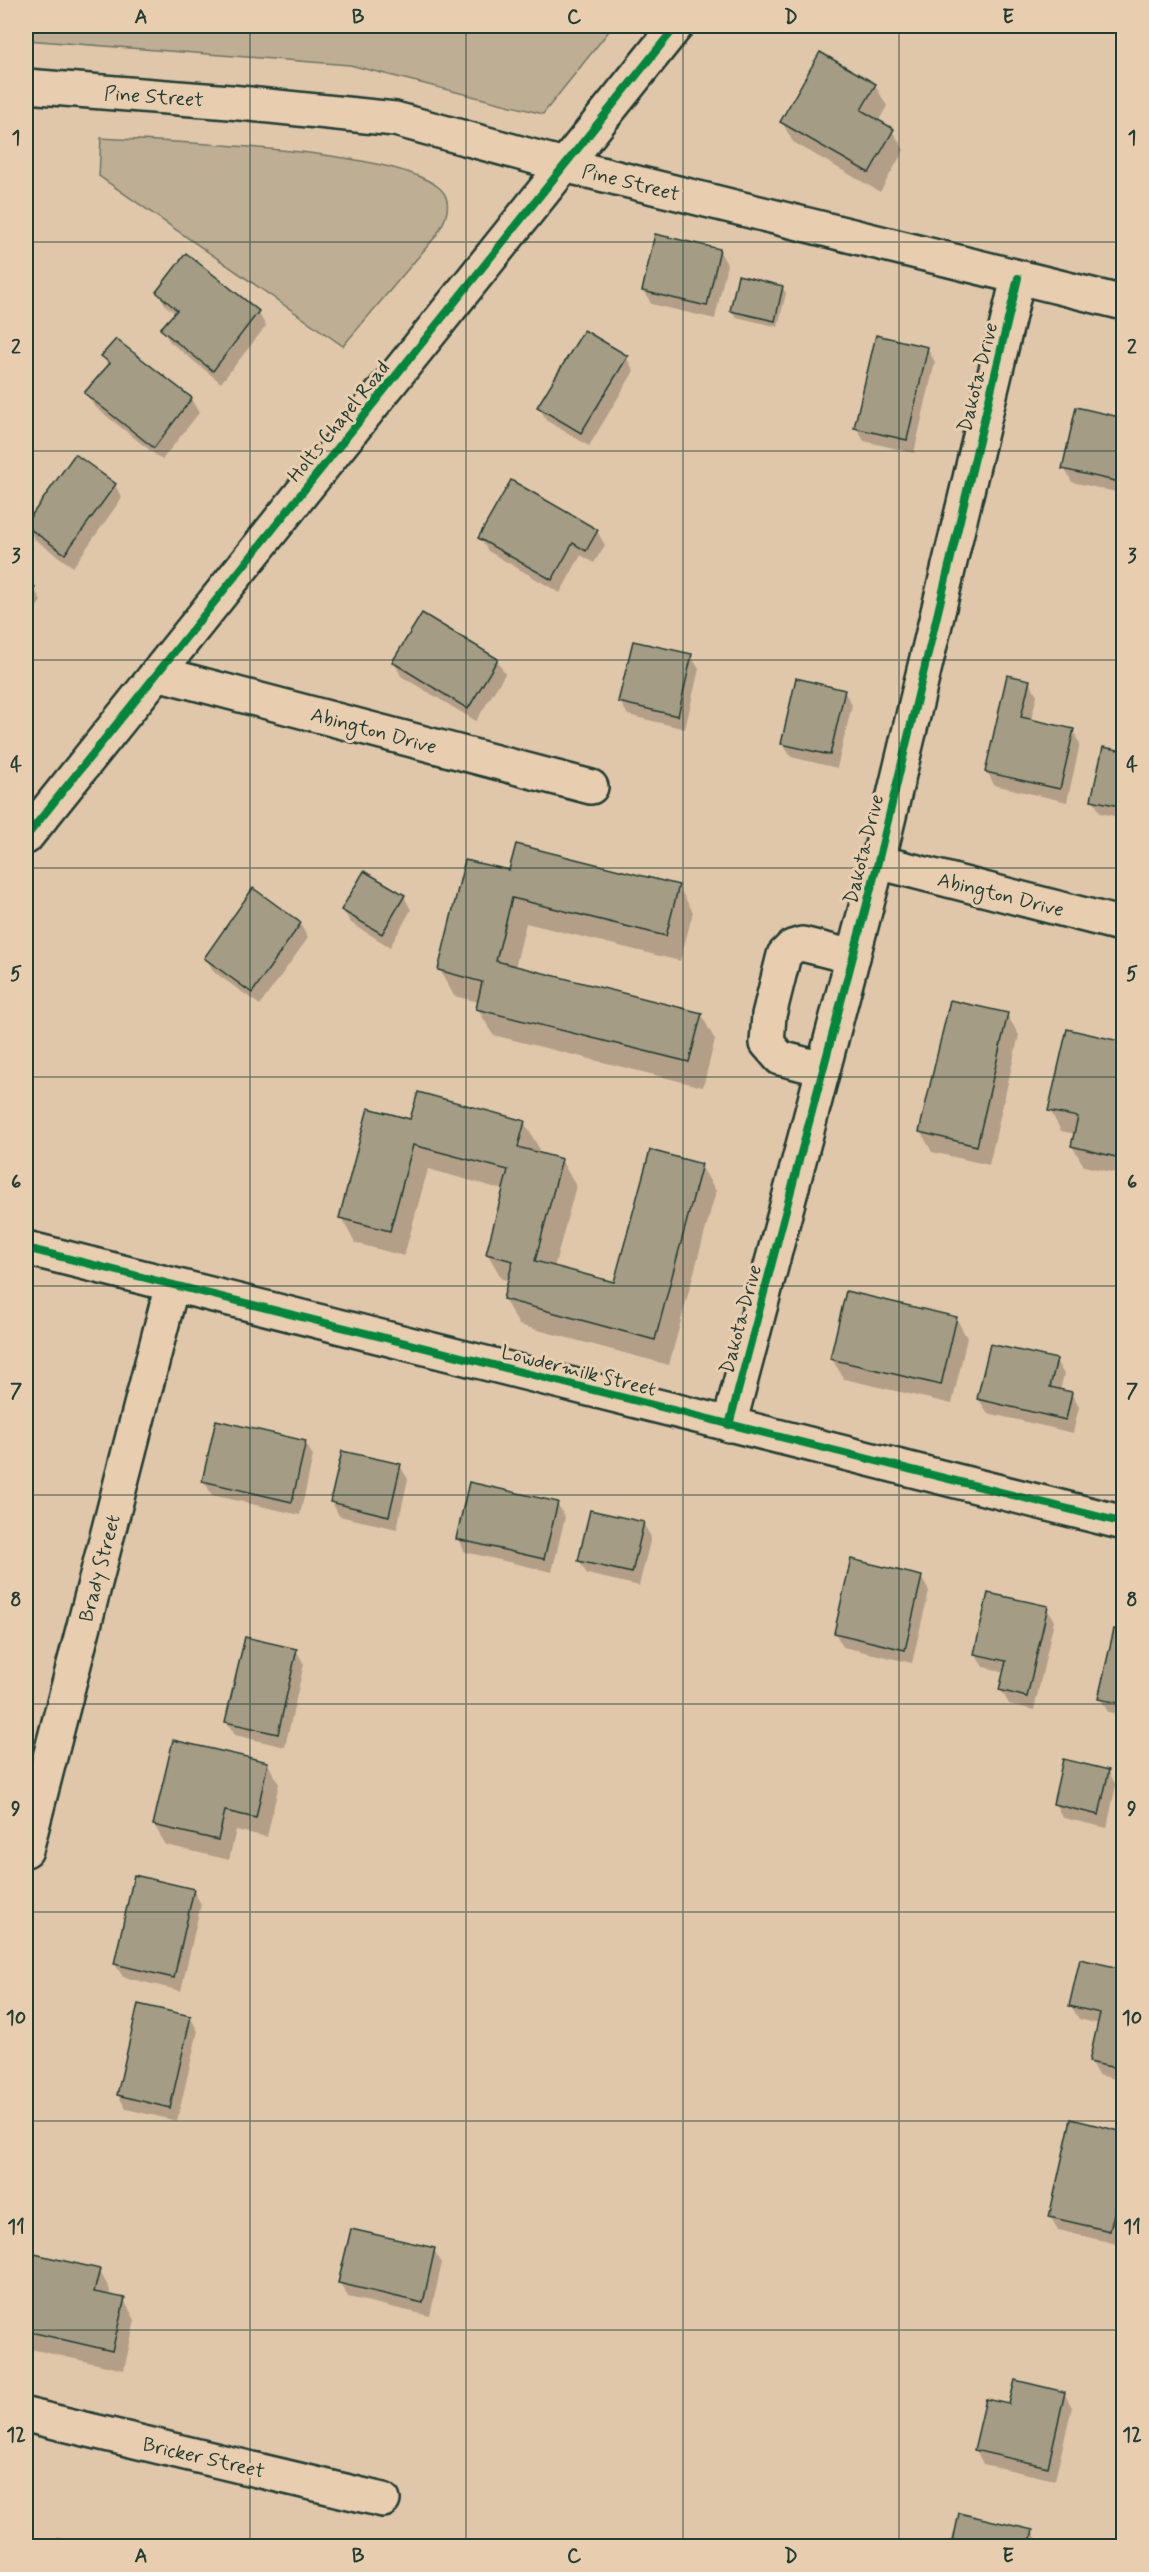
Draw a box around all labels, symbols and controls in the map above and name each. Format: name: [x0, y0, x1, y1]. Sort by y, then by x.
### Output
text: A: [134, 4, 148, 31]
text: B: [352, 4, 365, 31]
text: C: [567, 4, 582, 31]
text: D: [784, 4, 798, 31]
text: E: [1002, 4, 1014, 31]
street label: Pine Street: [103, 81, 205, 114]
text: 1: [12, 125, 20, 152]
text: 1: [1128, 125, 1136, 152]
street label: Pine Street: [579, 158, 682, 209]
street label: Dakota Drive: [952, 320, 1005, 435]
text: 2: [11, 334, 21, 361]
text: 2: [1127, 334, 1137, 361]
street label: Holts Chapel Road: [282, 356, 397, 488]
text: 3: [11, 543, 21, 570]
text: 3: [1127, 543, 1137, 570]
street label: Abington Drive: [307, 702, 440, 762]
text: 4: [10, 752, 22, 779]
text: 4: [1126, 752, 1138, 779]
street label: Dakota Drive: [838, 792, 891, 907]
street label: Abington Drive: [934, 867, 1067, 925]
text: 5: [10, 961, 22, 988]
text: 5: [1126, 961, 1138, 988]
text: 6: [11, 1169, 21, 1196]
text: 6: [1127, 1169, 1137, 1196]
street label: Dakota Drive: [714, 1262, 769, 1377]
street label: Lowdermilk Street: [498, 1339, 659, 1404]
text: 7: [10, 1378, 22, 1405]
text: 7: [1126, 1378, 1138, 1405]
street label: Brady Street: [73, 1512, 128, 1625]
text: 8: [10, 1587, 22, 1614]
text: 8: [1126, 1587, 1138, 1614]
text: 9: [11, 1796, 21, 1823]
text: 9: [1127, 1796, 1137, 1823]
text: 10: [6, 2005, 26, 2032]
text: 10: [1122, 2005, 1142, 2032]
text: 11: [7, 2214, 25, 2241]
text: 11: [1123, 2214, 1141, 2241]
text: 12: [6, 2422, 26, 2449]
text: 12: [1122, 2422, 1142, 2449]
street label: Bricker Street: [140, 2431, 267, 2486]
text: A: [134, 2543, 148, 2570]
text: B: [352, 2543, 365, 2570]
text: C: [567, 2543, 582, 2570]
text: D: [784, 2543, 798, 2570]
text: E: [1002, 2543, 1014, 2570]

